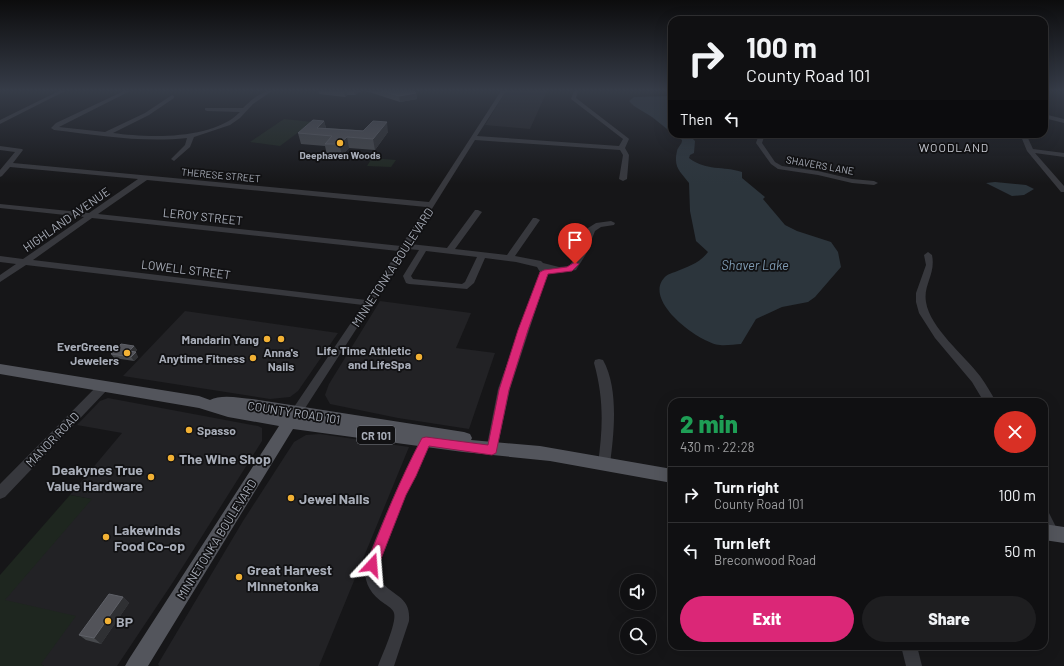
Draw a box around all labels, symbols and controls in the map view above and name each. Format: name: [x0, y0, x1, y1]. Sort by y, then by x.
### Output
text: 100 m: [746, 30, 817, 64]
icon: right: [680, 32, 732, 84]
text: County Road 101: [746, 64, 870, 86]
icon: left: [721, 108, 743, 130]
text: Then: [680, 110, 713, 128]
marker: Deephaven Woods: [335, 138, 345, 148]
district label: WOODLAND: [919, 140, 989, 154]
place label: Deephaven Woods: [299, 149, 381, 161]
street label: SHAVERS LANE: [785, 153, 855, 177]
street label: THERESE STREET: [181, 166, 261, 184]
street label: HIGHLAND AVENUE: [20, 184, 112, 254]
street label: LEROY STREET: [162, 205, 244, 227]
street label: MINNETONKA BOULEVARD: [348, 205, 436, 329]
pin: [558, 223, 592, 264]
icon: arrive: [564, 229, 586, 251]
street label: LOWELL STREET: [140, 257, 232, 281]
water label: Shaver Lake: [721, 257, 789, 273]
place label: Mandarin Yang: [182, 332, 259, 346]
marker: Mandarin Yang: [262, 334, 272, 344]
marker: Anna's Nails: [276, 334, 286, 344]
place label: EverGreene Jewelers: [57, 339, 119, 367]
place label: Life Time Athletic and LifeSpa: [317, 343, 412, 371]
place label: Anna's Nails: [263, 345, 299, 373]
marker: EverGreene Jewelers: [122, 348, 132, 358]
place label: Anytime Fitness: [159, 351, 245, 365]
marker: Life Time Athletic and LifeSpa: [414, 352, 424, 362]
marker: Anytime Fitness: [248, 353, 258, 363]
street label: COUNTY ROAD 101: [247, 398, 341, 426]
street label: MANOR ROAD: [22, 409, 82, 469]
text: 2 min: [680, 409, 738, 438]
button: close: [994, 411, 1036, 453]
place label: Spasso: [197, 423, 236, 437]
marker: Spasso: [184, 425, 194, 435]
road number: CR 101: [357, 426, 395, 444]
text: 430 m · 22:28: [680, 439, 755, 455]
place label: The Wine Shop: [179, 450, 271, 467]
marker: The Wine Shop: [166, 453, 176, 463]
place label: Deakynes True Value Hardware: [46, 461, 143, 494]
marker: Deakynes True Value Hardware: [146, 472, 156, 482]
street label: MINNETONKA BOULEVARD: [173, 476, 259, 602]
text: Turn right: [714, 478, 779, 496]
icon: right: [680, 484, 702, 506]
text: 100 m: [998, 486, 1036, 504]
place label: Jewel Nails: [299, 490, 370, 507]
marker: Jewel Nails: [286, 493, 296, 503]
text: County Road 101: [714, 496, 804, 512]
place label: Lakewinds Food Co-op: [114, 521, 185, 554]
marker: Lakewinds Food Co-op: [101, 532, 111, 542]
text: Turn left: [714, 534, 770, 552]
icon: left: [680, 540, 702, 562]
text: 50 m: [1004, 542, 1036, 560]
position arrow: [351, 544, 393, 586]
text: Breconwood Road: [714, 552, 816, 568]
place label: Great Harvest Minnetonka: [247, 561, 332, 594]
marker: Great Harvest Minnetonka: [234, 572, 244, 582]
map controls: [620, 574, 656, 654]
button: sound: [620, 574, 656, 610]
button: Exit: [680, 596, 854, 642]
button: Share: [862, 596, 1036, 642]
place label: BP: [116, 613, 133, 630]
marker: BP: [103, 616, 113, 626]
button: search: [620, 618, 656, 654]

